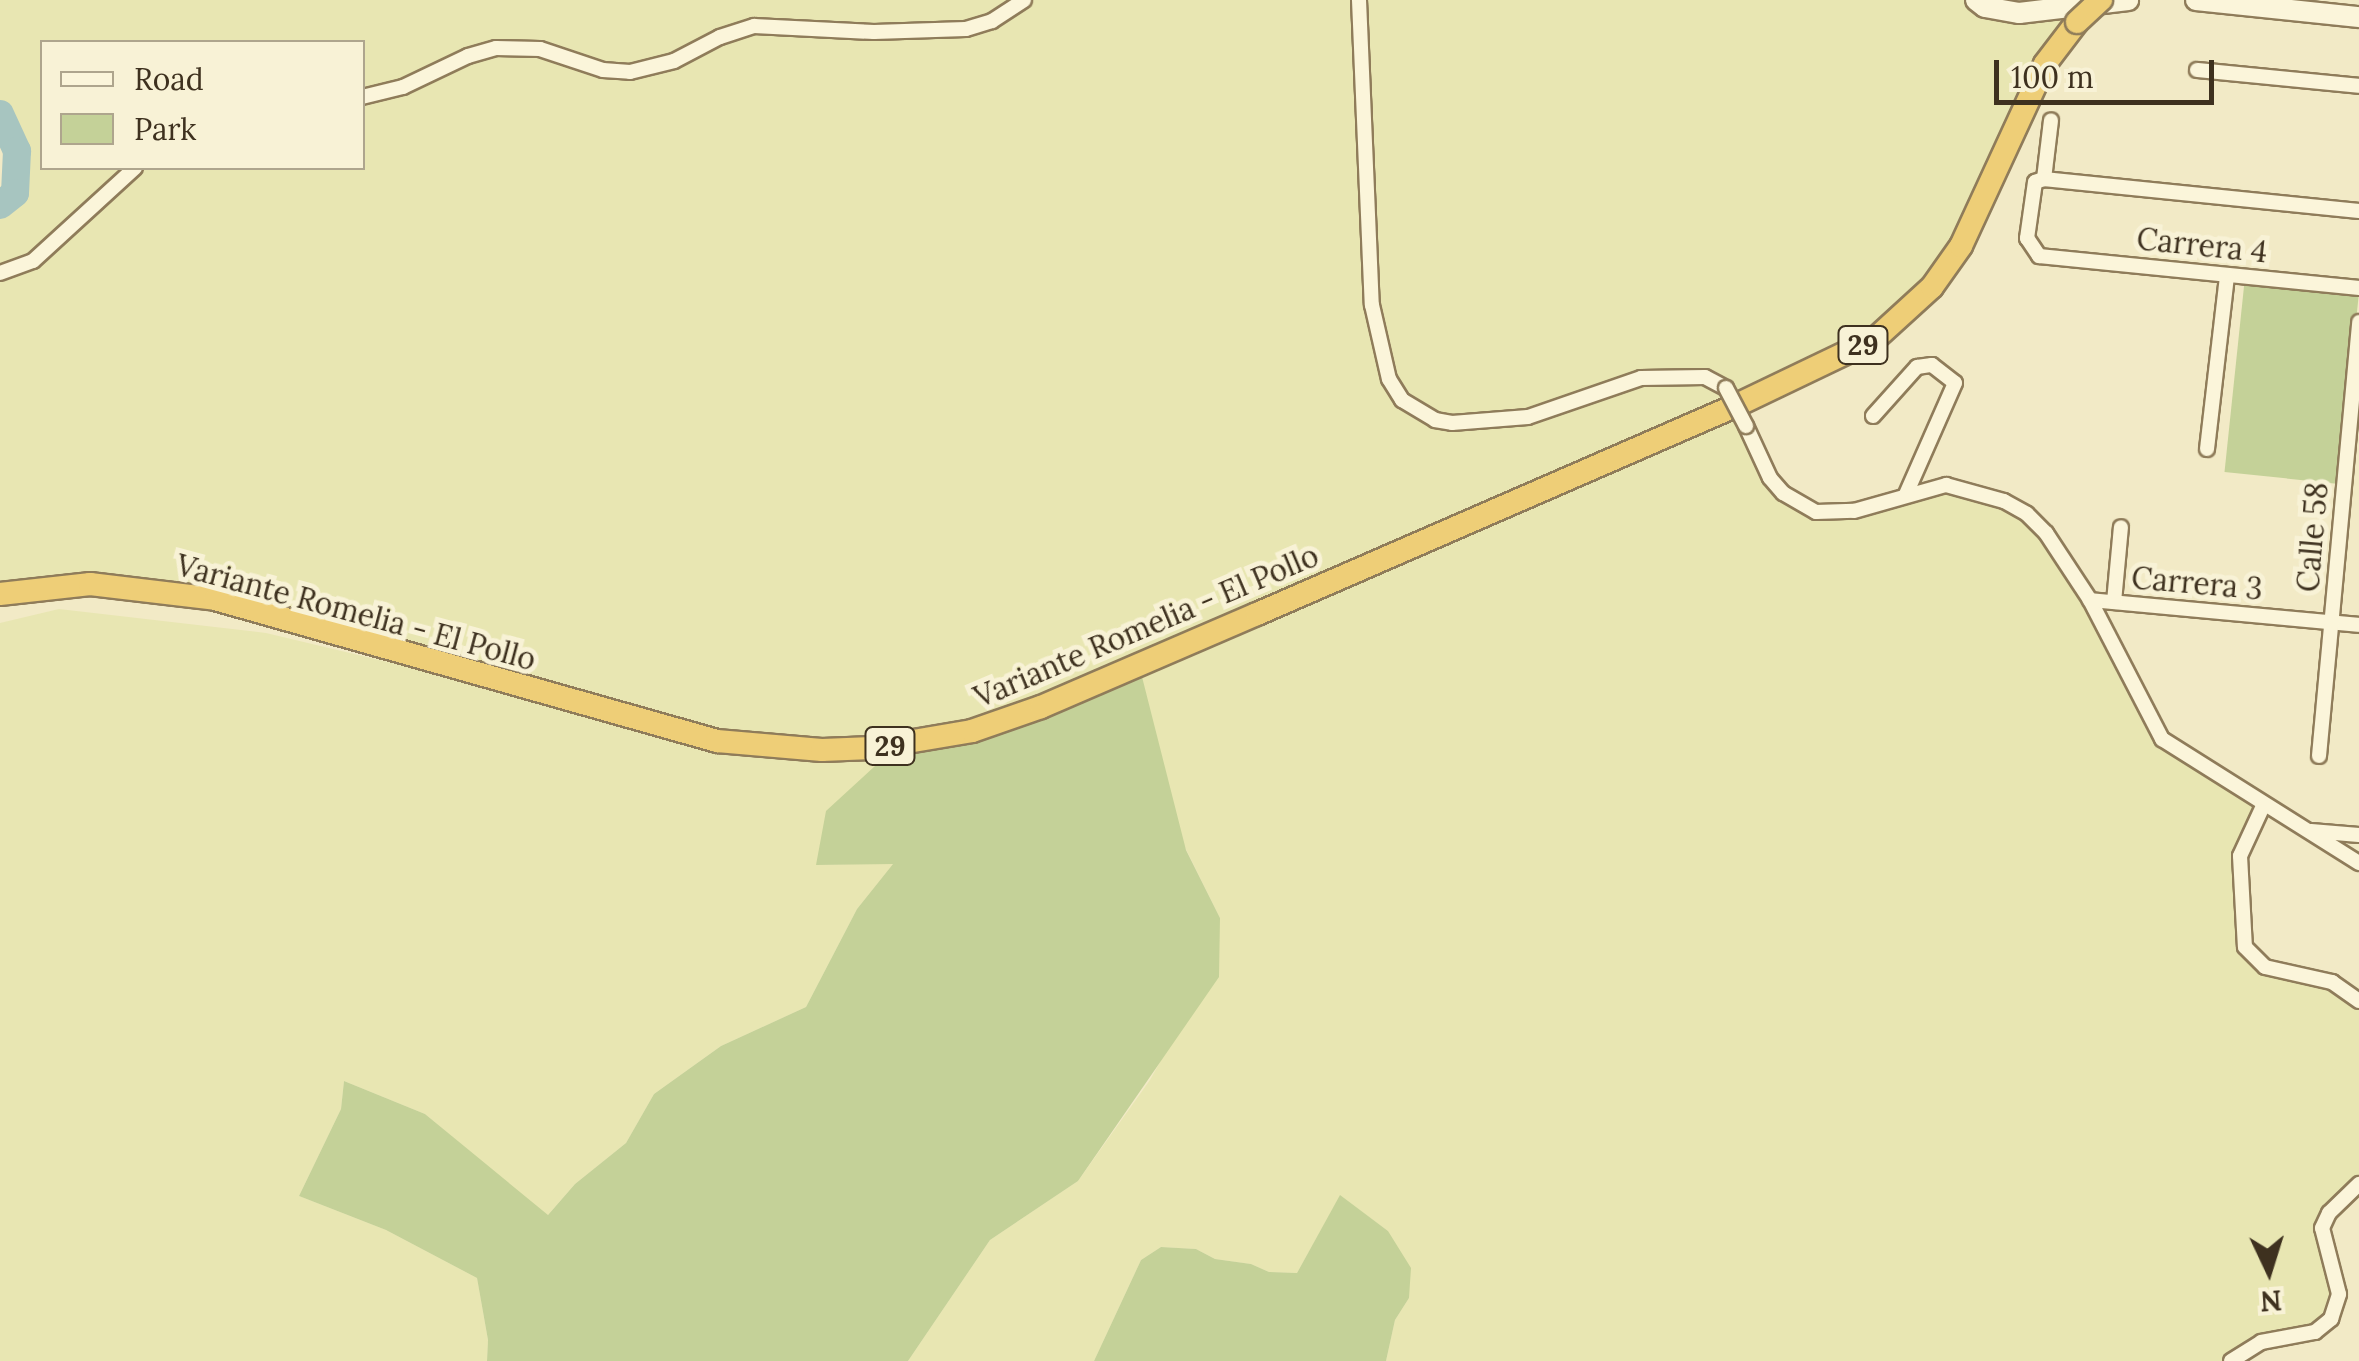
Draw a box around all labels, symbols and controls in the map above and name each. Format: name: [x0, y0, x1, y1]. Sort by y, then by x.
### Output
legend: [40, 40, 365, 170]
scale bar: [1999, 40, 2219, 102]
text: 100 m: [2011, 58, 2094, 96]
text: Road: [134, 60, 204, 98]
text: Park: [134, 110, 196, 148]
street label: Carrera 4: [2135, 220, 2269, 270]
road number: 29: [1836, 322, 1890, 368]
street label: Calle 58: [2289, 481, 2335, 593]
street label: Variante Romelia - El Pollo: [968, 537, 1324, 715]
street label: Variante Romelia - El Pollo: [172, 547, 540, 677]
street label: Carrera 3: [2130, 559, 2264, 607]
road number: 29: [862, 723, 918, 769]
north arrow: [2219, 1221, 2319, 1321]
text: N: [2259, 1282, 2283, 1320]

